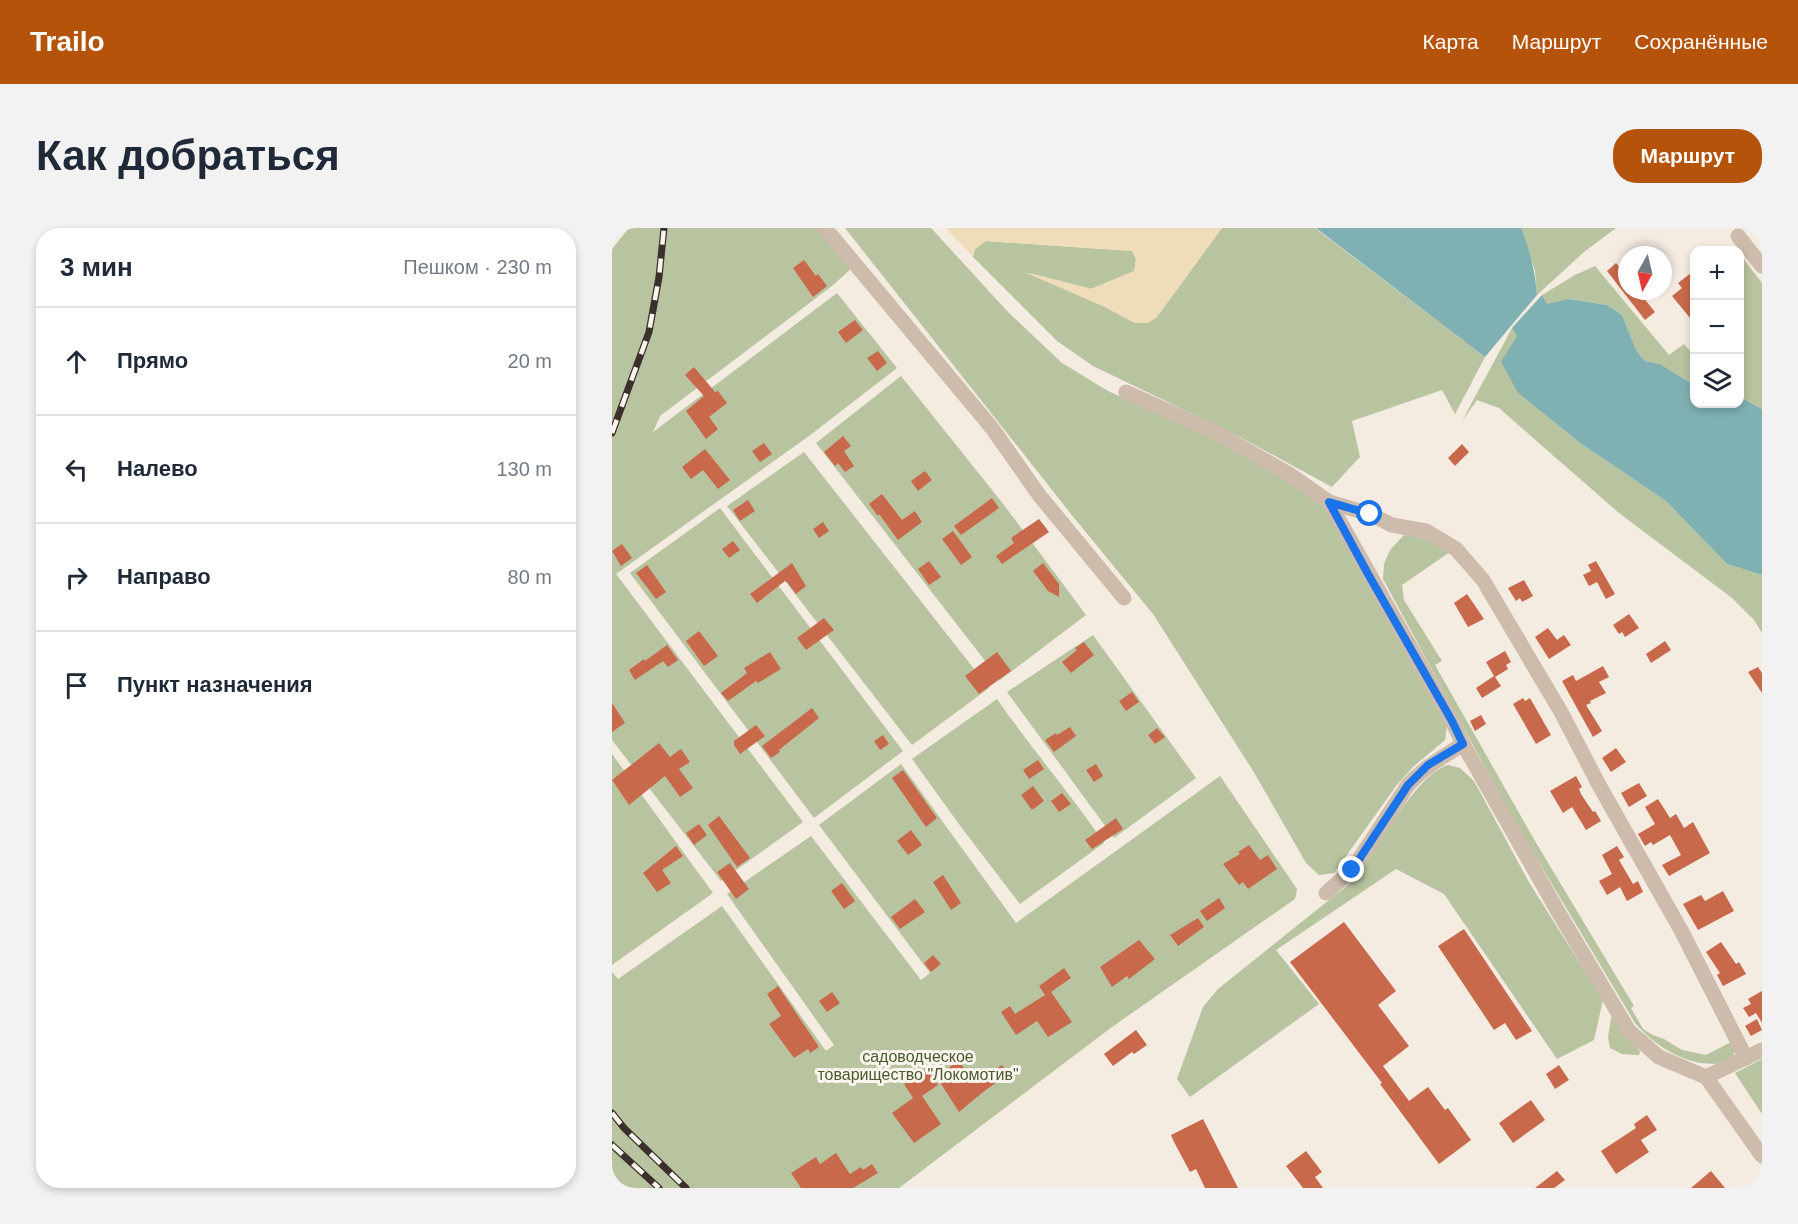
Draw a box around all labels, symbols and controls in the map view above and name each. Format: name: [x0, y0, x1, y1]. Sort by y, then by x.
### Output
text: Trailo: [30, 26, 105, 57]
text: Карта: [1423, 30, 1479, 53]
text: Маршрут: [1512, 30, 1601, 53]
text: Сохранённые: [1634, 30, 1768, 53]
button: Маршрут: [1613, 129, 1762, 183]
text: Как добраться: [36, 132, 340, 179]
north arrow: [1618, 246, 1672, 300]
map controls: [1690, 246, 1744, 408]
button: +: [1690, 246, 1744, 300]
text: 3 мин: [60, 252, 133, 282]
text: Пешком · 230 m: [403, 256, 552, 278]
button: −: [1690, 300, 1744, 354]
icon: ahead: [60, 345, 93, 378]
text: Прямо: [117, 348, 188, 373]
text: 20 m: [508, 350, 552, 372]
button: layers: [1690, 354, 1744, 408]
icon: left: [60, 453, 93, 486]
text: Налево: [117, 456, 198, 481]
text: 130 m: [496, 458, 552, 480]
route start: [1356, 500, 1382, 526]
icon: right: [60, 561, 93, 594]
text: Направо: [117, 564, 211, 589]
text: 80 m: [508, 566, 552, 588]
icon: arrive: [60, 669, 93, 702]
text: Пункт назначения: [117, 672, 313, 697]
route end: [1338, 856, 1364, 882]
park label: садоводческое товарищество "Локомотив": [817, 1048, 1019, 1083]

